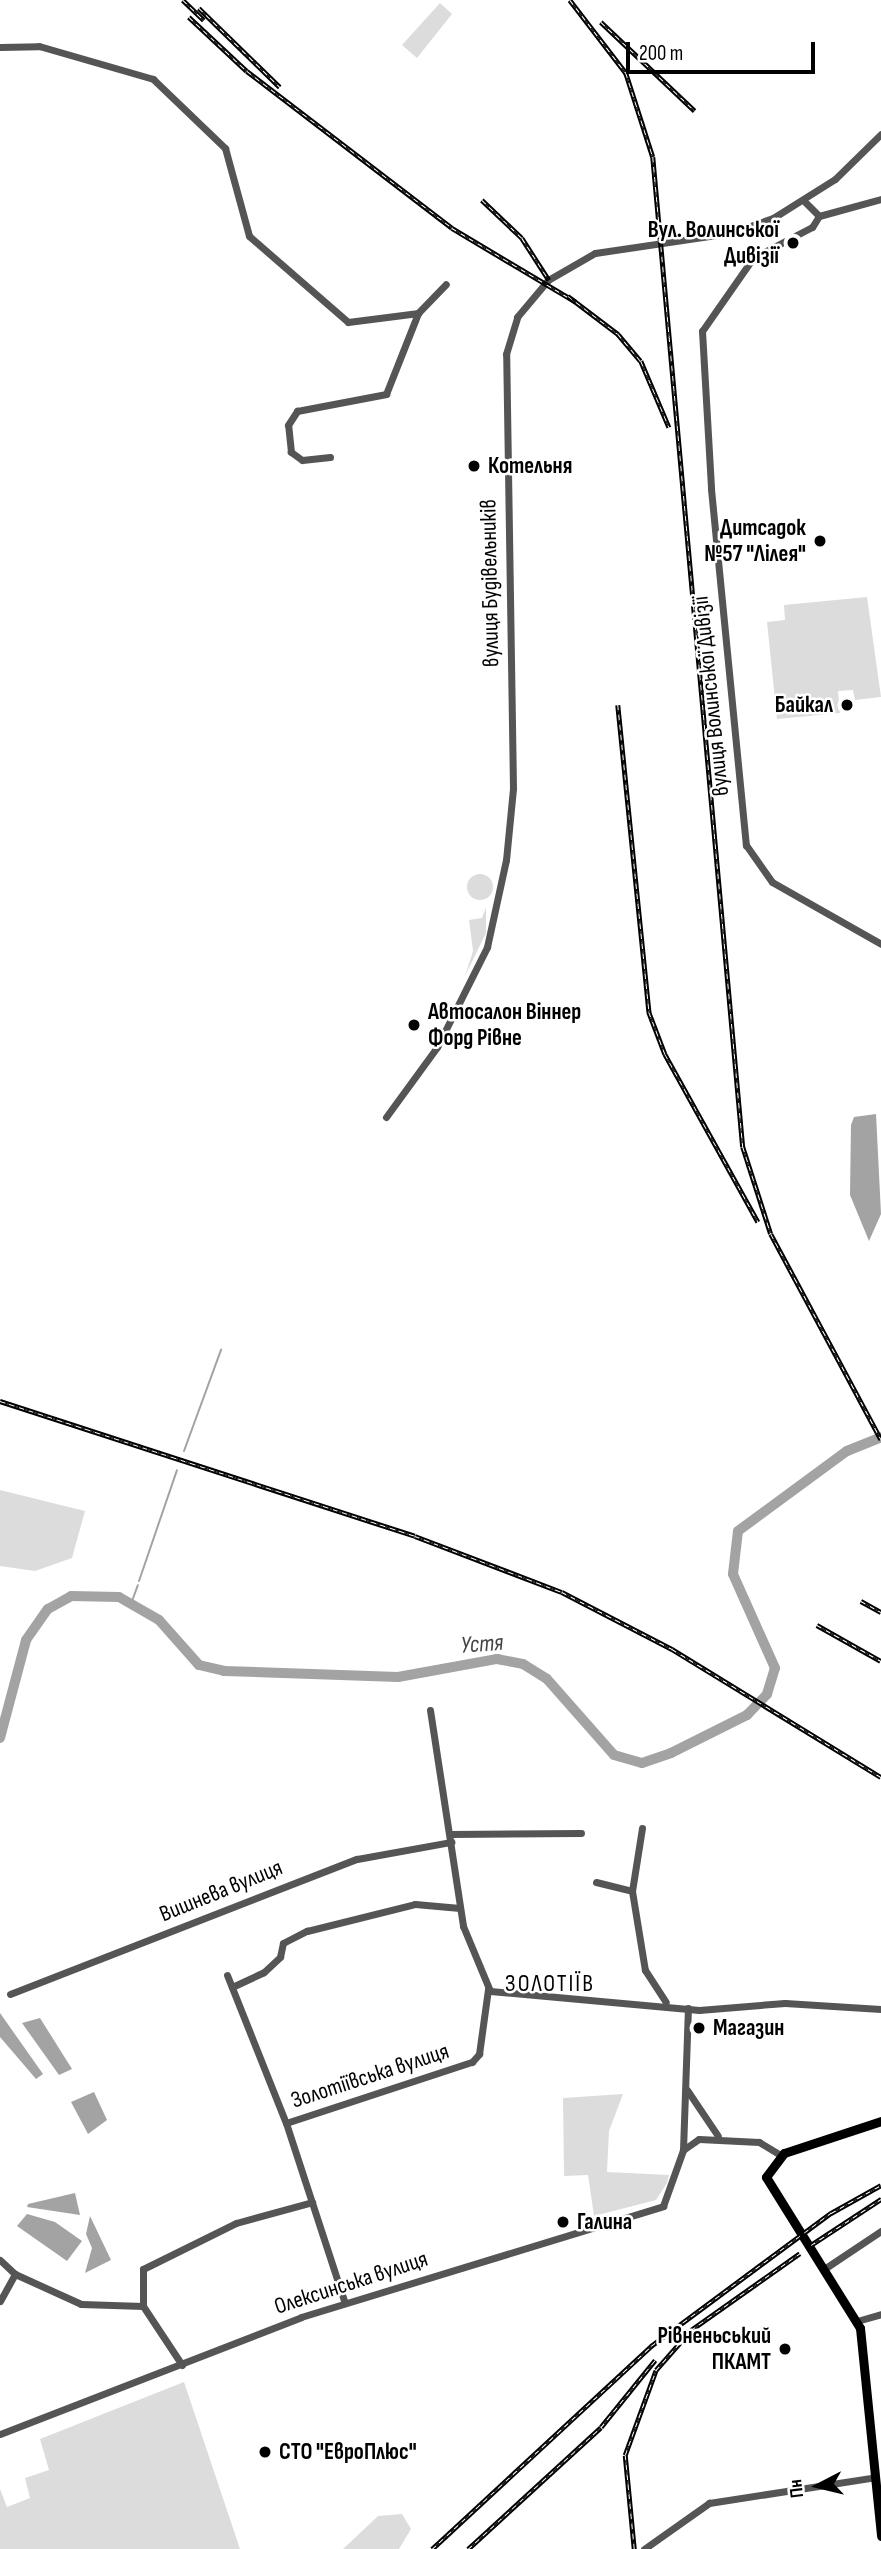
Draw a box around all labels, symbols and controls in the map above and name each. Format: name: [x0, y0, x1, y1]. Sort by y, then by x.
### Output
scale bar: [629, 28, 818, 72]
text: 200 m: [639, 41, 683, 66]
place label: Вул. Волинської Дивізії: [648, 216, 779, 270]
marker: Вул. Волинської Дивізії: [785, 235, 801, 251]
place label: Котельня: [488, 452, 572, 480]
marker: Котельня: [466, 458, 482, 474]
street label: вулиця Будівельників: [475, 499, 505, 667]
place label: Дитсадок №57 "Лілея": [704, 514, 806, 568]
marker: Дитсадок №57 "Лілея": [812, 533, 828, 549]
street label: вулиця Волинської Дивізії: [687, 595, 735, 797]
place label: Байкал: [775, 691, 833, 719]
marker: Байкал: [839, 697, 855, 713]
place label: Автосалон Віннер Форд Рівне: [428, 998, 581, 1052]
marker: Автосалон Віннер Форд Рівне: [406, 1017, 422, 1033]
water label: Устя: [460, 1628, 504, 1660]
street label: Вишнева вулиця: [156, 1854, 286, 1928]
district label: ЗОЛОТІЇВ: [506, 1970, 594, 1998]
place label: Магазин: [713, 2014, 784, 2042]
marker: Магазин: [691, 2020, 707, 2036]
street label: Золотіївська вулиця: [288, 2037, 452, 2115]
place label: Галина: [577, 2208, 632, 2236]
marker: Галина: [555, 2214, 571, 2230]
street label: Олексинська вулиця: [271, 2245, 431, 2321]
place label: Рівненьський ПКАМТ: [657, 2322, 771, 2376]
marker: Рівненьський ПКАМТ: [777, 2341, 793, 2357]
place label: СТО "ЕвроПлюс": [279, 2438, 417, 2466]
marker: СТО "ЕвроПлюс": [257, 2444, 273, 2460]
north arrow: [783, 2451, 853, 2521]
text: Пн: [784, 2478, 809, 2499]

